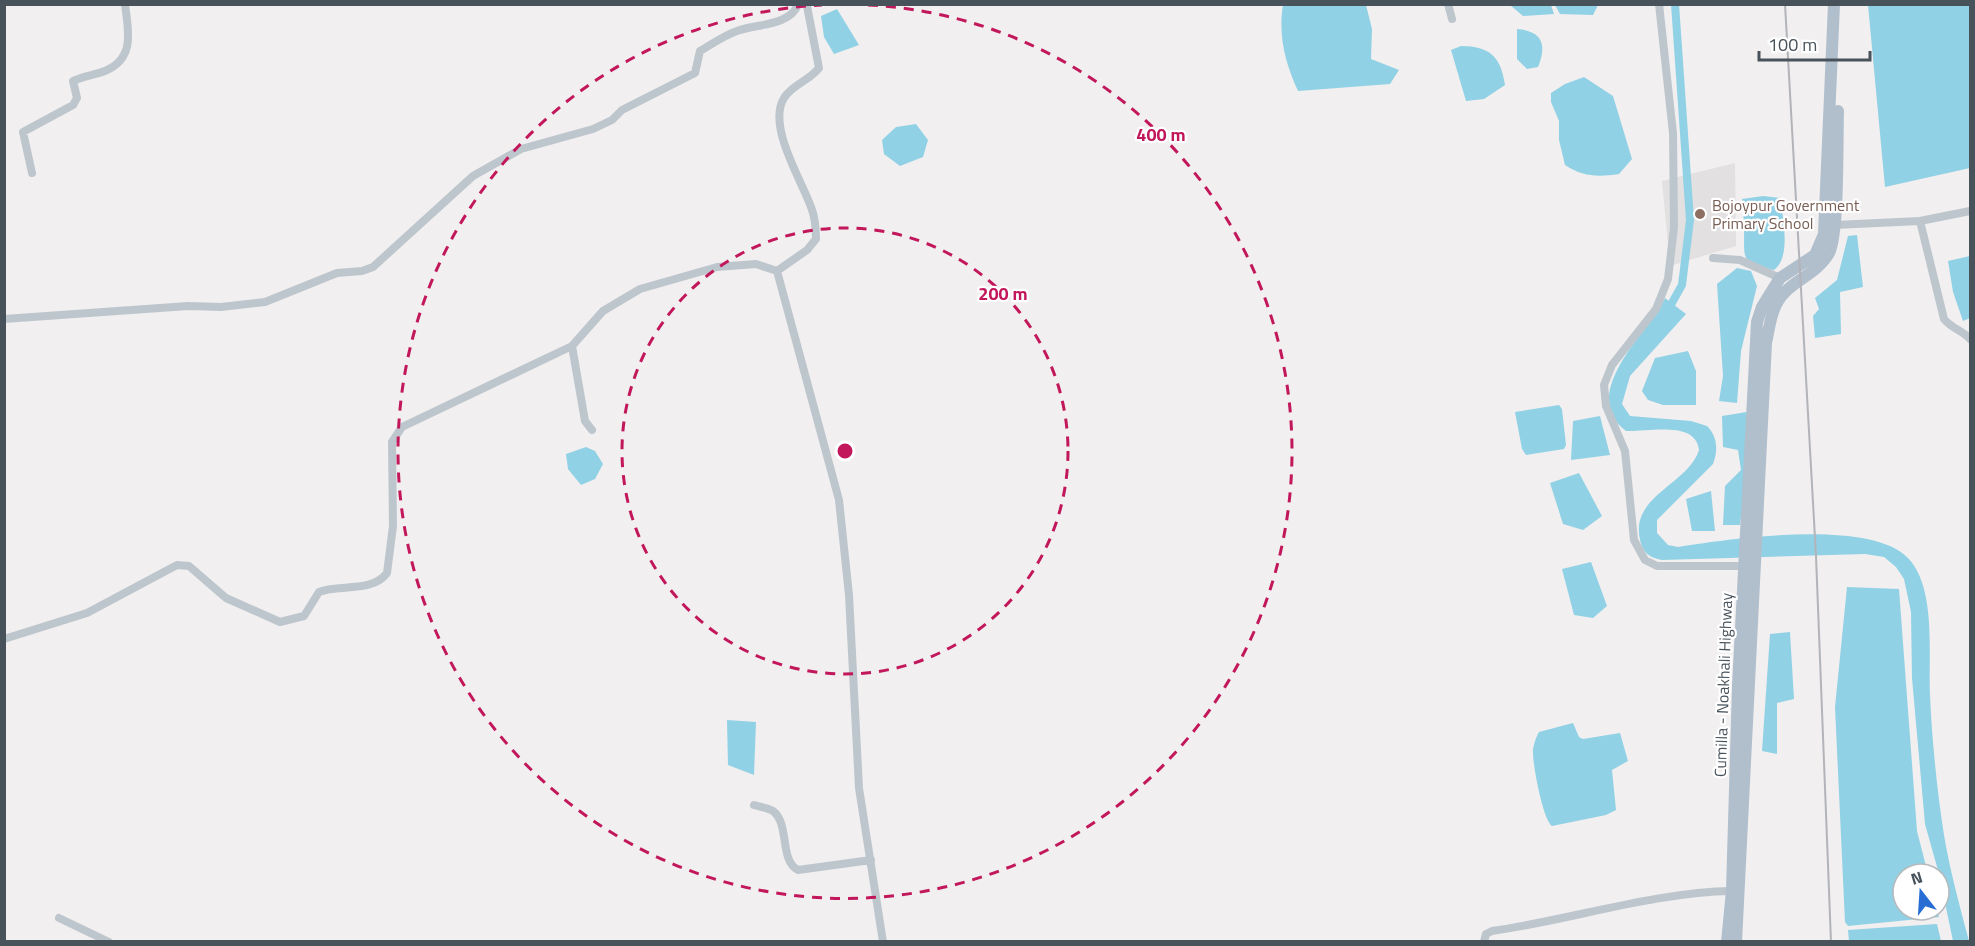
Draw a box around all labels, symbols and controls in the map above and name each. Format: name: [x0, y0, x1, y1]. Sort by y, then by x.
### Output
scale bar: [1759, 24, 1870, 62]
text: 100 m: [1768, 31, 1817, 58]
text: 400 m: [1136, 121, 1186, 148]
place label: Bojoypur Government Primary School: [1712, 193, 1860, 235]
marker: Bojoypur Government Primary School: [1693, 207, 1707, 221]
text: 200 m: [978, 280, 1028, 307]
centre of rings: [835, 441, 855, 461]
street label: Cumilla - Noakhali Highway: [1708, 592, 1738, 778]
north arrow: [1891, 862, 1951, 922]
text: N: [1908, 865, 1925, 891]

